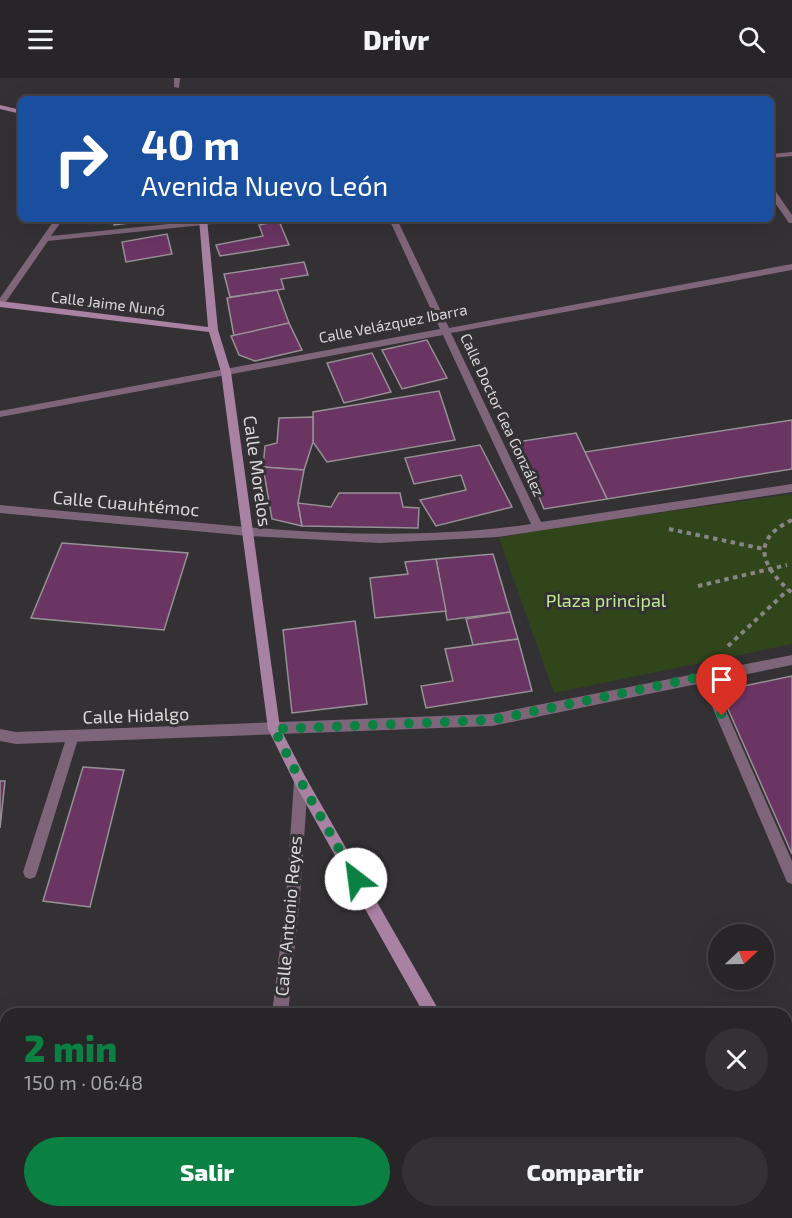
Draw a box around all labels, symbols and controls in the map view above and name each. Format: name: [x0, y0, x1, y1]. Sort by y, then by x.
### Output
icon: menu: [24, 23, 57, 56]
text: Drivr: [363, 23, 429, 55]
icon: search: [735, 23, 768, 56]
text: 40 m: [141, 118, 240, 168]
icon: right: [42, 120, 120, 198]
text: Avenida Nuevo León: [141, 169, 388, 201]
street label: Calle Jaime Nunó: [50, 287, 166, 319]
street label: Calle Velázquez Ibarra: [317, 300, 469, 346]
street label: Calle Doctor Gea González: [457, 330, 549, 499]
street label: Calle Morelos: [239, 414, 277, 528]
street label: Calle Cuauhtémoc: [52, 486, 200, 520]
park label: Plaza principal: [546, 589, 667, 611]
pin: [696, 654, 747, 716]
icon: arrive: [705, 663, 738, 696]
street label: Calle Hidalgo: [82, 702, 190, 728]
street label: Calle Antonio Reyes: [270, 835, 306, 997]
position arrow: [324, 847, 388, 911]
north arrow: [708, 924, 774, 990]
map controls: [708, 924, 774, 990]
text: 2 min: [24, 1026, 117, 1069]
button: close: [705, 1028, 768, 1091]
text: 150 m · 06:48: [24, 1070, 143, 1094]
button: Salir: [24, 1137, 390, 1206]
button: Compartir: [402, 1137, 768, 1206]

